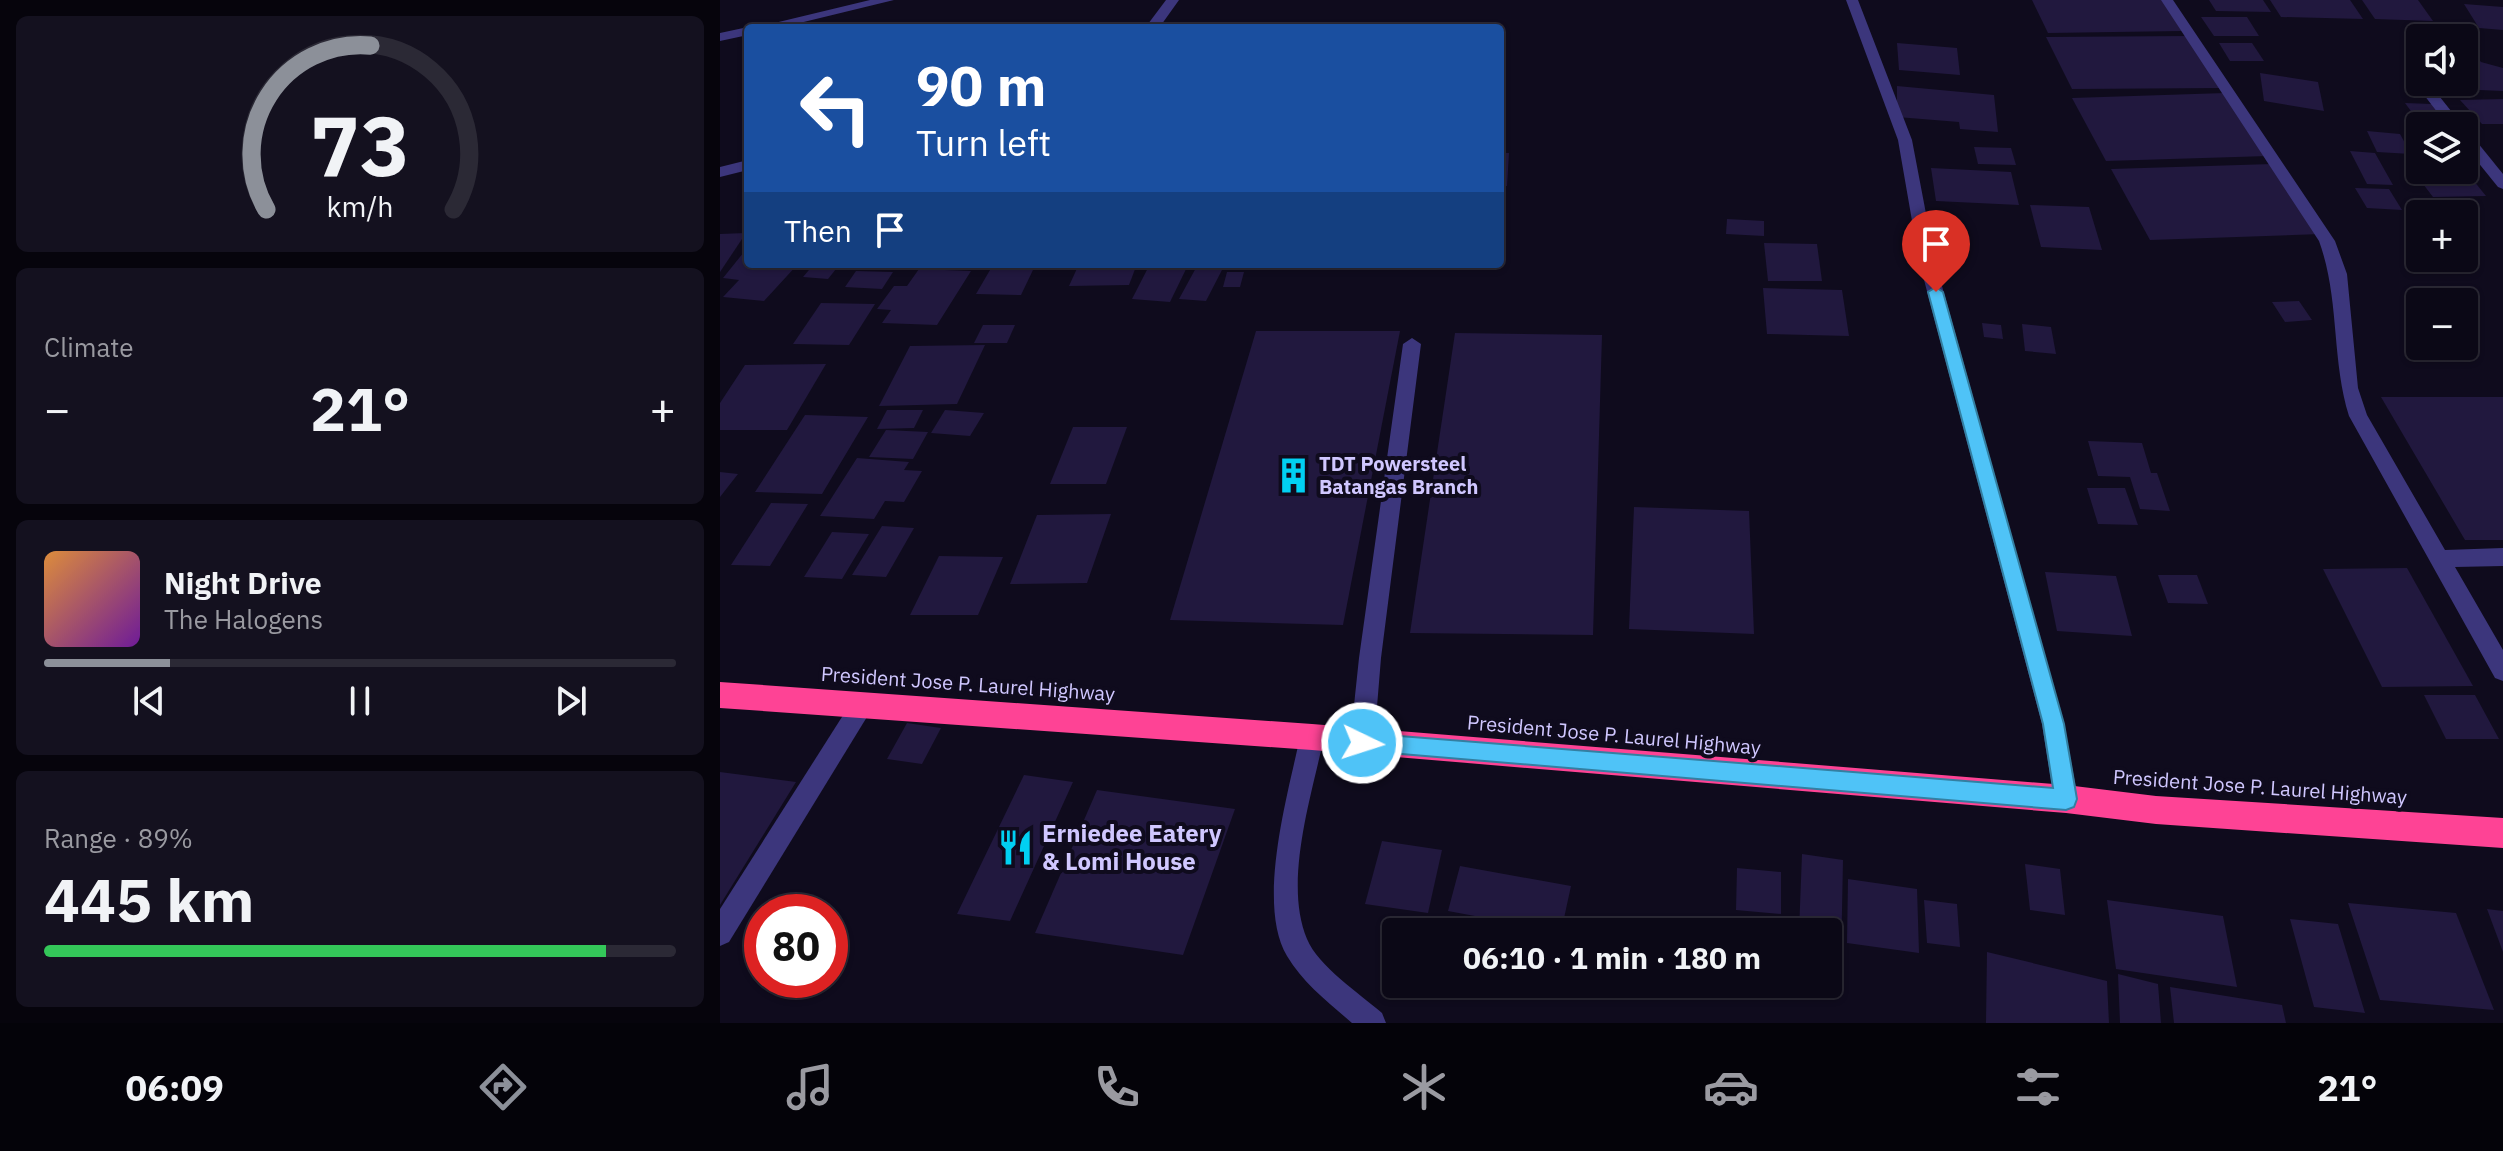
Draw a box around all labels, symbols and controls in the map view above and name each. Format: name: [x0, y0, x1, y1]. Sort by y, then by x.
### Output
map controls: [2406, 24, 2478, 360]
button: sound: [2406, 24, 2478, 96]
text: 90 m: [916, 49, 1046, 121]
icon: left: [784, 56, 888, 160]
text: 73: [310, 90, 410, 198]
button: layers: [2406, 112, 2478, 184]
text: Turn left: [916, 119, 1051, 166]
text: km/h: [326, 188, 394, 225]
button: +: [2406, 200, 2478, 272]
icon: arrive: [868, 208, 912, 252]
pin: [1902, 210, 1970, 292]
text: Then: [784, 211, 852, 250]
icon: arrive: [1914, 222, 1958, 266]
button: −: [2406, 288, 2478, 360]
text: Climate: [44, 330, 134, 364]
text: 21°: [310, 369, 410, 448]
text: −: [44, 380, 70, 437]
text: +: [650, 380, 676, 437]
place label: TDT Powersteel Batangas Branch: [1319, 450, 1478, 500]
building icon: TDT Powersteel Batangas Branch: [1274, 457, 1312, 495]
text: Night Drive: [164, 563, 322, 602]
text: The Halogens: [164, 602, 323, 636]
street label: President Jose P. Laurel Highway: [820, 660, 1116, 707]
icon: previous: [127, 679, 171, 723]
icon: pause: [338, 679, 382, 723]
icon: next: [549, 679, 593, 723]
position arrow: [1320, 701, 1404, 785]
street label: President Jose P. Laurel Highway: [1466, 708, 1762, 761]
street label: President Jose P. Laurel Highway: [2112, 763, 2408, 810]
place label: Erniedee Eatery & Lomi House: [1042, 817, 1222, 877]
text: Range · 89%: [44, 821, 193, 855]
restaurant icon: Erniedee Eatery & Lomi House: [997, 829, 1035, 867]
text: 445 km: [44, 860, 254, 939]
speed limit sign: 80: [744, 894, 848, 998]
text: 06:10 · 1 min · 180 m: [1463, 938, 1761, 977]
icon: directions: [475, 1059, 531, 1115]
icon: music: [782, 1059, 838, 1115]
icon: phone: [1089, 1059, 1145, 1115]
icon: climate: [1396, 1059, 1452, 1115]
icon: car: [1703, 1059, 1759, 1115]
icon: filters: [2010, 1059, 2066, 1115]
text: 06:09: [126, 1064, 224, 1111]
text: 21°: [2317, 1064, 2377, 1111]

